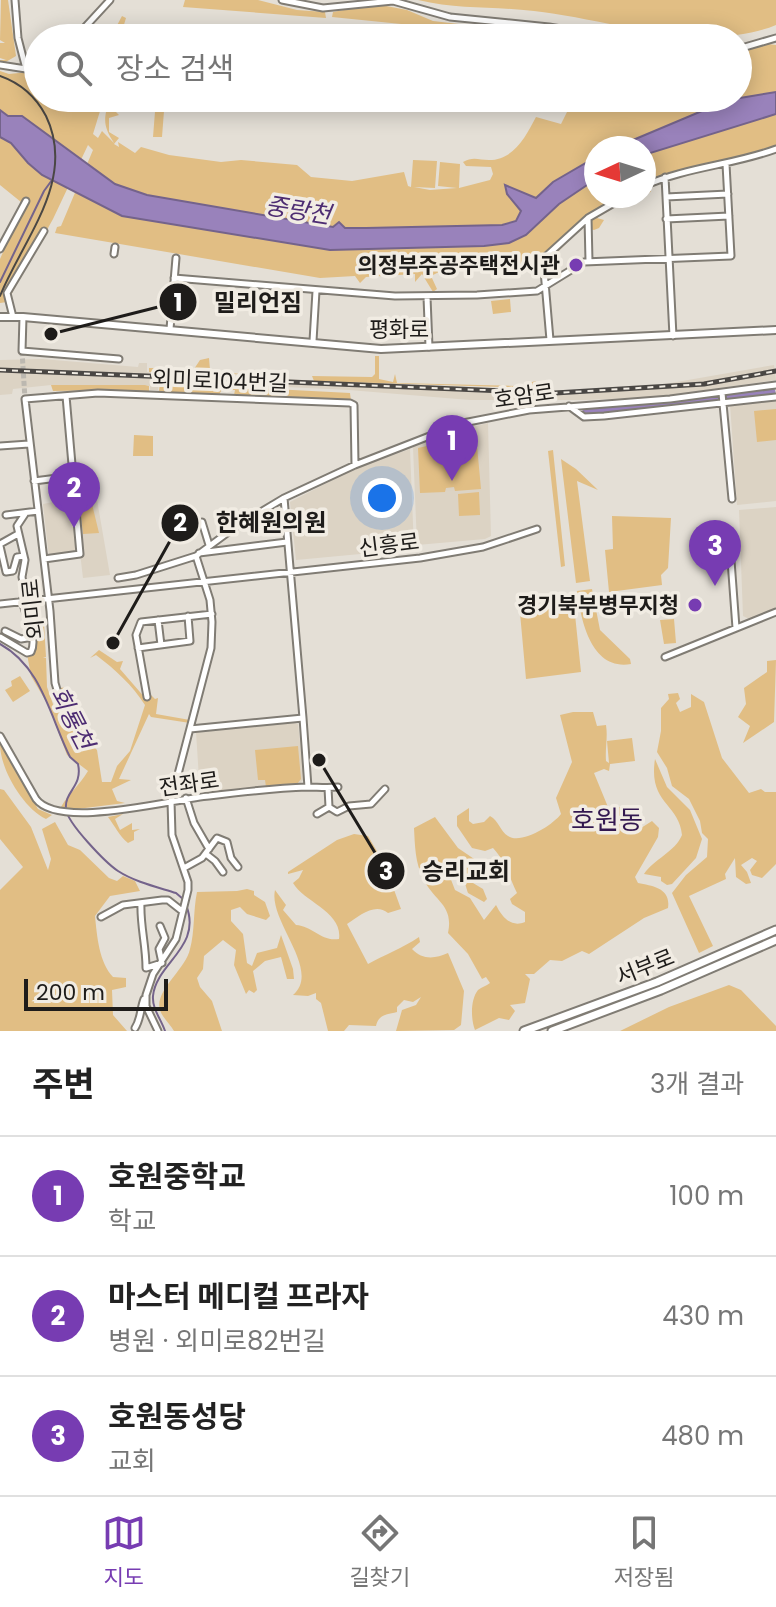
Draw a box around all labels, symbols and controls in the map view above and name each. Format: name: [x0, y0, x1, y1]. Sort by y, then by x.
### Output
search box: [24, 24, 752, 112]
icon: search: [52, 46, 96, 90]
text: 장소 검색: [116, 47, 234, 90]
north arrow: [584, 136, 656, 208]
water label: 중랑천: [263, 189, 336, 232]
place label: 의정부주공주택전시관: [358, 250, 560, 281]
marker: 의정부주공주택전시관: [567, 256, 585, 274]
callout: 밀리언짐: [158, 278, 318, 326]
text: 1: [173, 286, 183, 319]
text: 밀리언짐: [214, 286, 302, 319]
street label: 평화로: [369, 314, 429, 345]
street label: 외미로104번길: [152, 363, 288, 399]
street label: 호암로: [492, 376, 556, 416]
pin: 1: [426, 415, 478, 481]
pin: 2: [48, 462, 100, 528]
your location: [362, 478, 402, 518]
callout: 한혜원의원: [160, 499, 343, 547]
text: 2: [173, 506, 187, 539]
text: 한혜원의원: [216, 506, 326, 539]
pin: 3: [689, 520, 741, 586]
street label: 신흥로: [357, 526, 421, 564]
street label: 외미로: [14, 577, 52, 641]
place label: 경기북부병무지청: [517, 590, 679, 621]
marker: 경기북부병무지청: [686, 596, 704, 614]
water label: 회룡천: [42, 681, 103, 758]
street label: 전좌로: [157, 764, 221, 804]
district label: 호원동: [571, 802, 643, 838]
callout: 승리교회: [366, 847, 526, 895]
text: 3: [379, 855, 393, 888]
text: 승리교회: [422, 855, 510, 888]
street label: 서부로: [611, 941, 679, 993]
scale bar: [24, 975, 168, 1011]
text: 200 m: [36, 977, 105, 1008]
text: 주변: [32, 1060, 95, 1108]
text: 3개 결과: [650, 1066, 744, 1102]
text: 호원중학교: [108, 1155, 246, 1198]
text: 1: [53, 1178, 63, 1214]
text: 100 m: [669, 1178, 744, 1214]
text: 학교: [108, 1203, 156, 1239]
text: 마스터 메디컬 프라자: [108, 1275, 369, 1318]
text: 2: [51, 1298, 65, 1334]
text: 430 m: [662, 1298, 744, 1334]
text: 병원 · 외미로82번길: [108, 1323, 326, 1359]
text: 호원동성당: [108, 1395, 246, 1438]
text: 3: [50, 1418, 66, 1454]
text: 480 m: [661, 1418, 744, 1454]
text: 교회: [108, 1443, 156, 1479]
tab: 지도: [102, 1511, 146, 1594]
tab: 길찾기: [349, 1511, 410, 1594]
tab: 저장됨: [613, 1511, 674, 1594]

